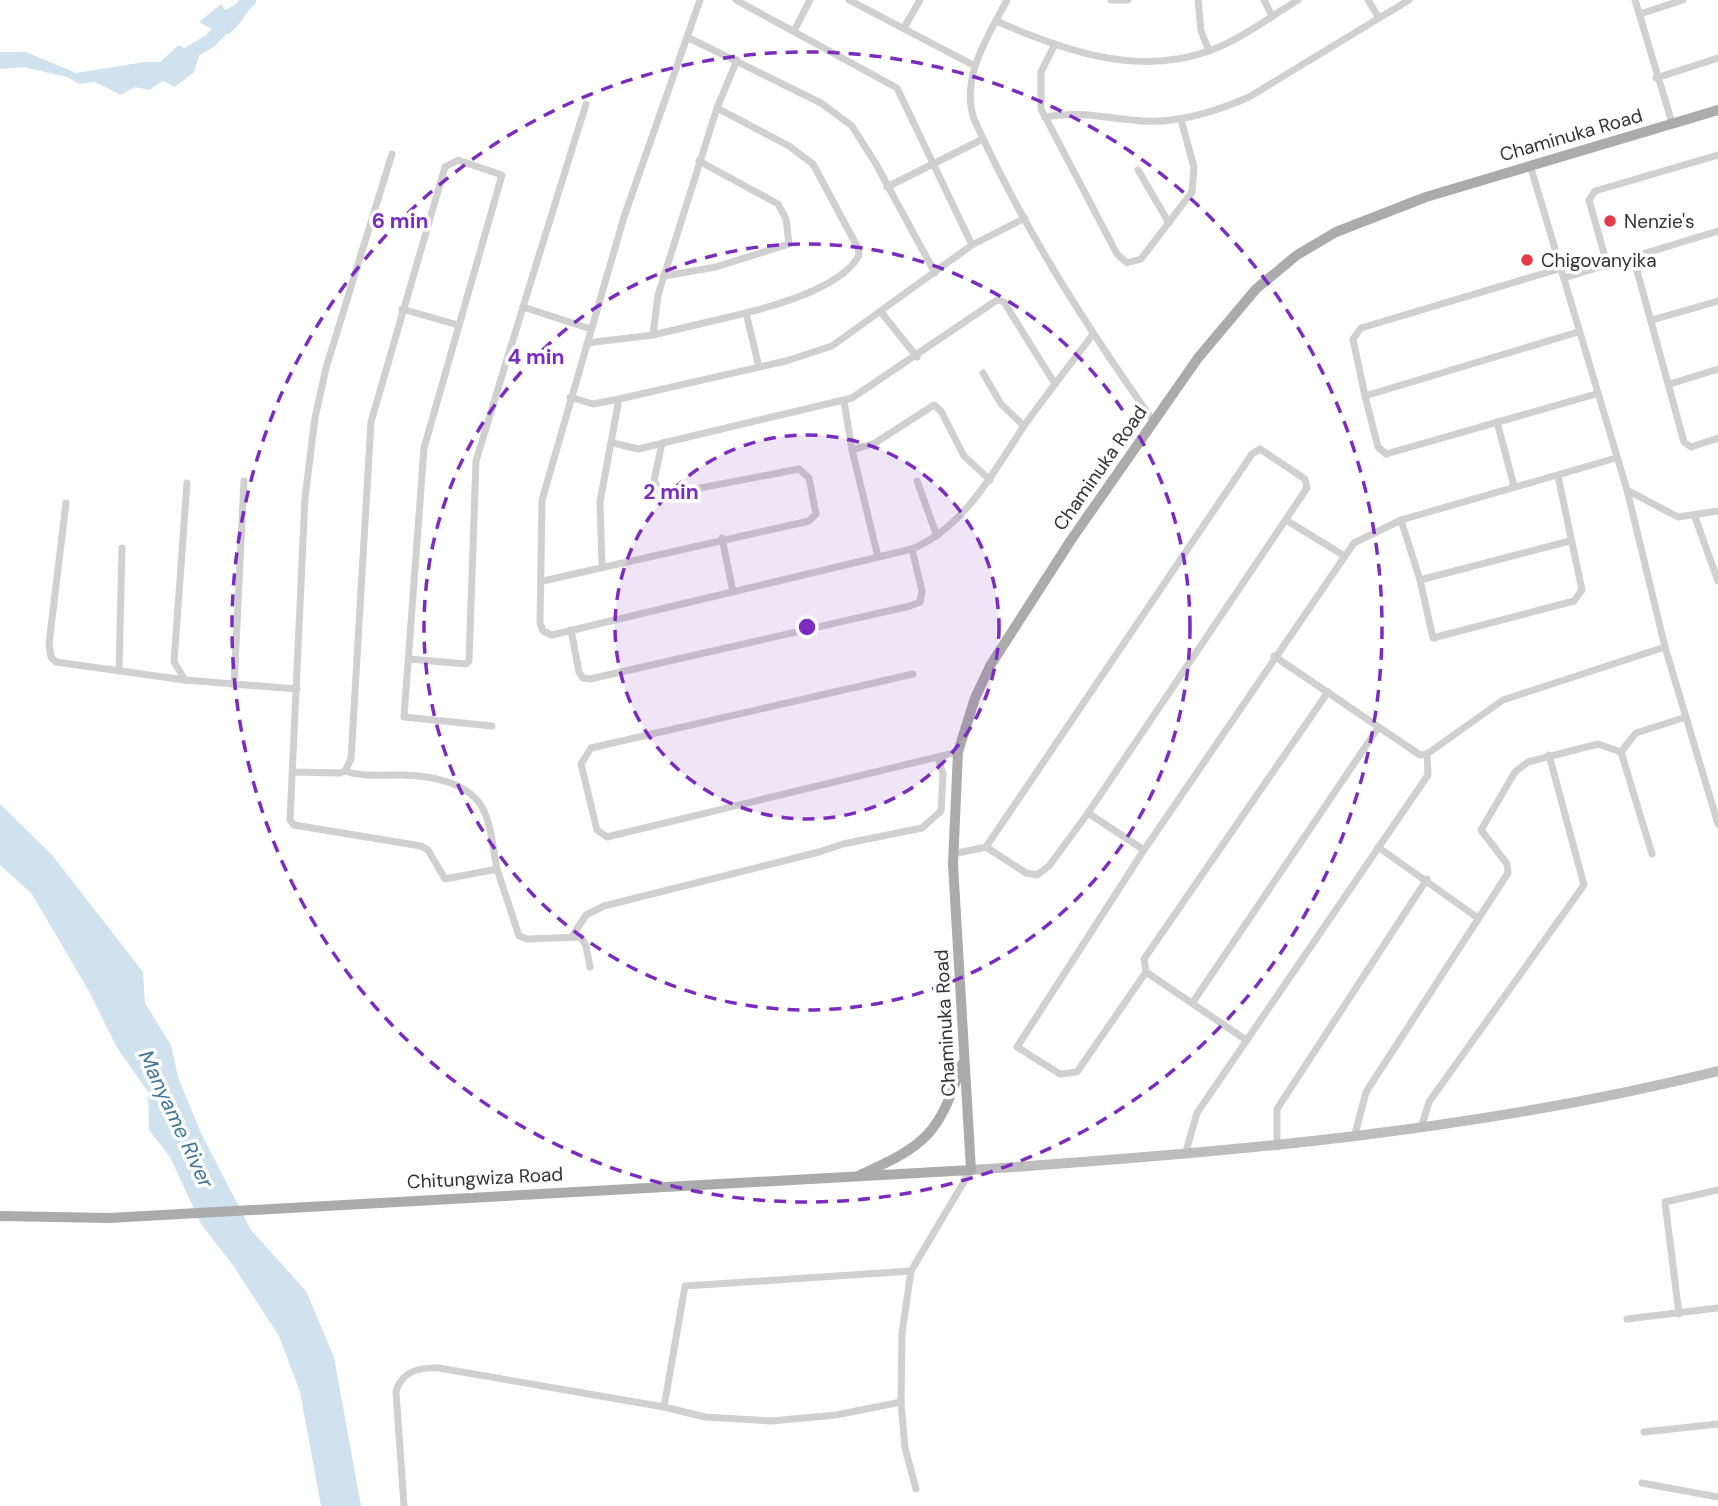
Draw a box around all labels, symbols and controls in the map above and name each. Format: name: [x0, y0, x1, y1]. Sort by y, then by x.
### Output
street label: Chaminuka Road: [1497, 103, 1645, 167]
text: 6 min: [372, 207, 428, 235]
place label: Nenzie's: [1624, 209, 1695, 234]
marker: Nenzie's: [1602, 213, 1618, 229]
place label: Chigovanyika: [1541, 248, 1657, 273]
marker: Chigovanyika: [1519, 252, 1535, 268]
text: 4 min: [507, 343, 565, 371]
street label: Chaminuka Road: [1048, 401, 1152, 535]
text: 2 min: [643, 478, 699, 506]
centre of rings: [795, 615, 819, 639]
street label: Chaminuka Road: [929, 949, 961, 1097]
water label: Manyame River: [132, 1046, 221, 1193]
street label: Chitungwiza Road: [406, 1161, 564, 1195]

